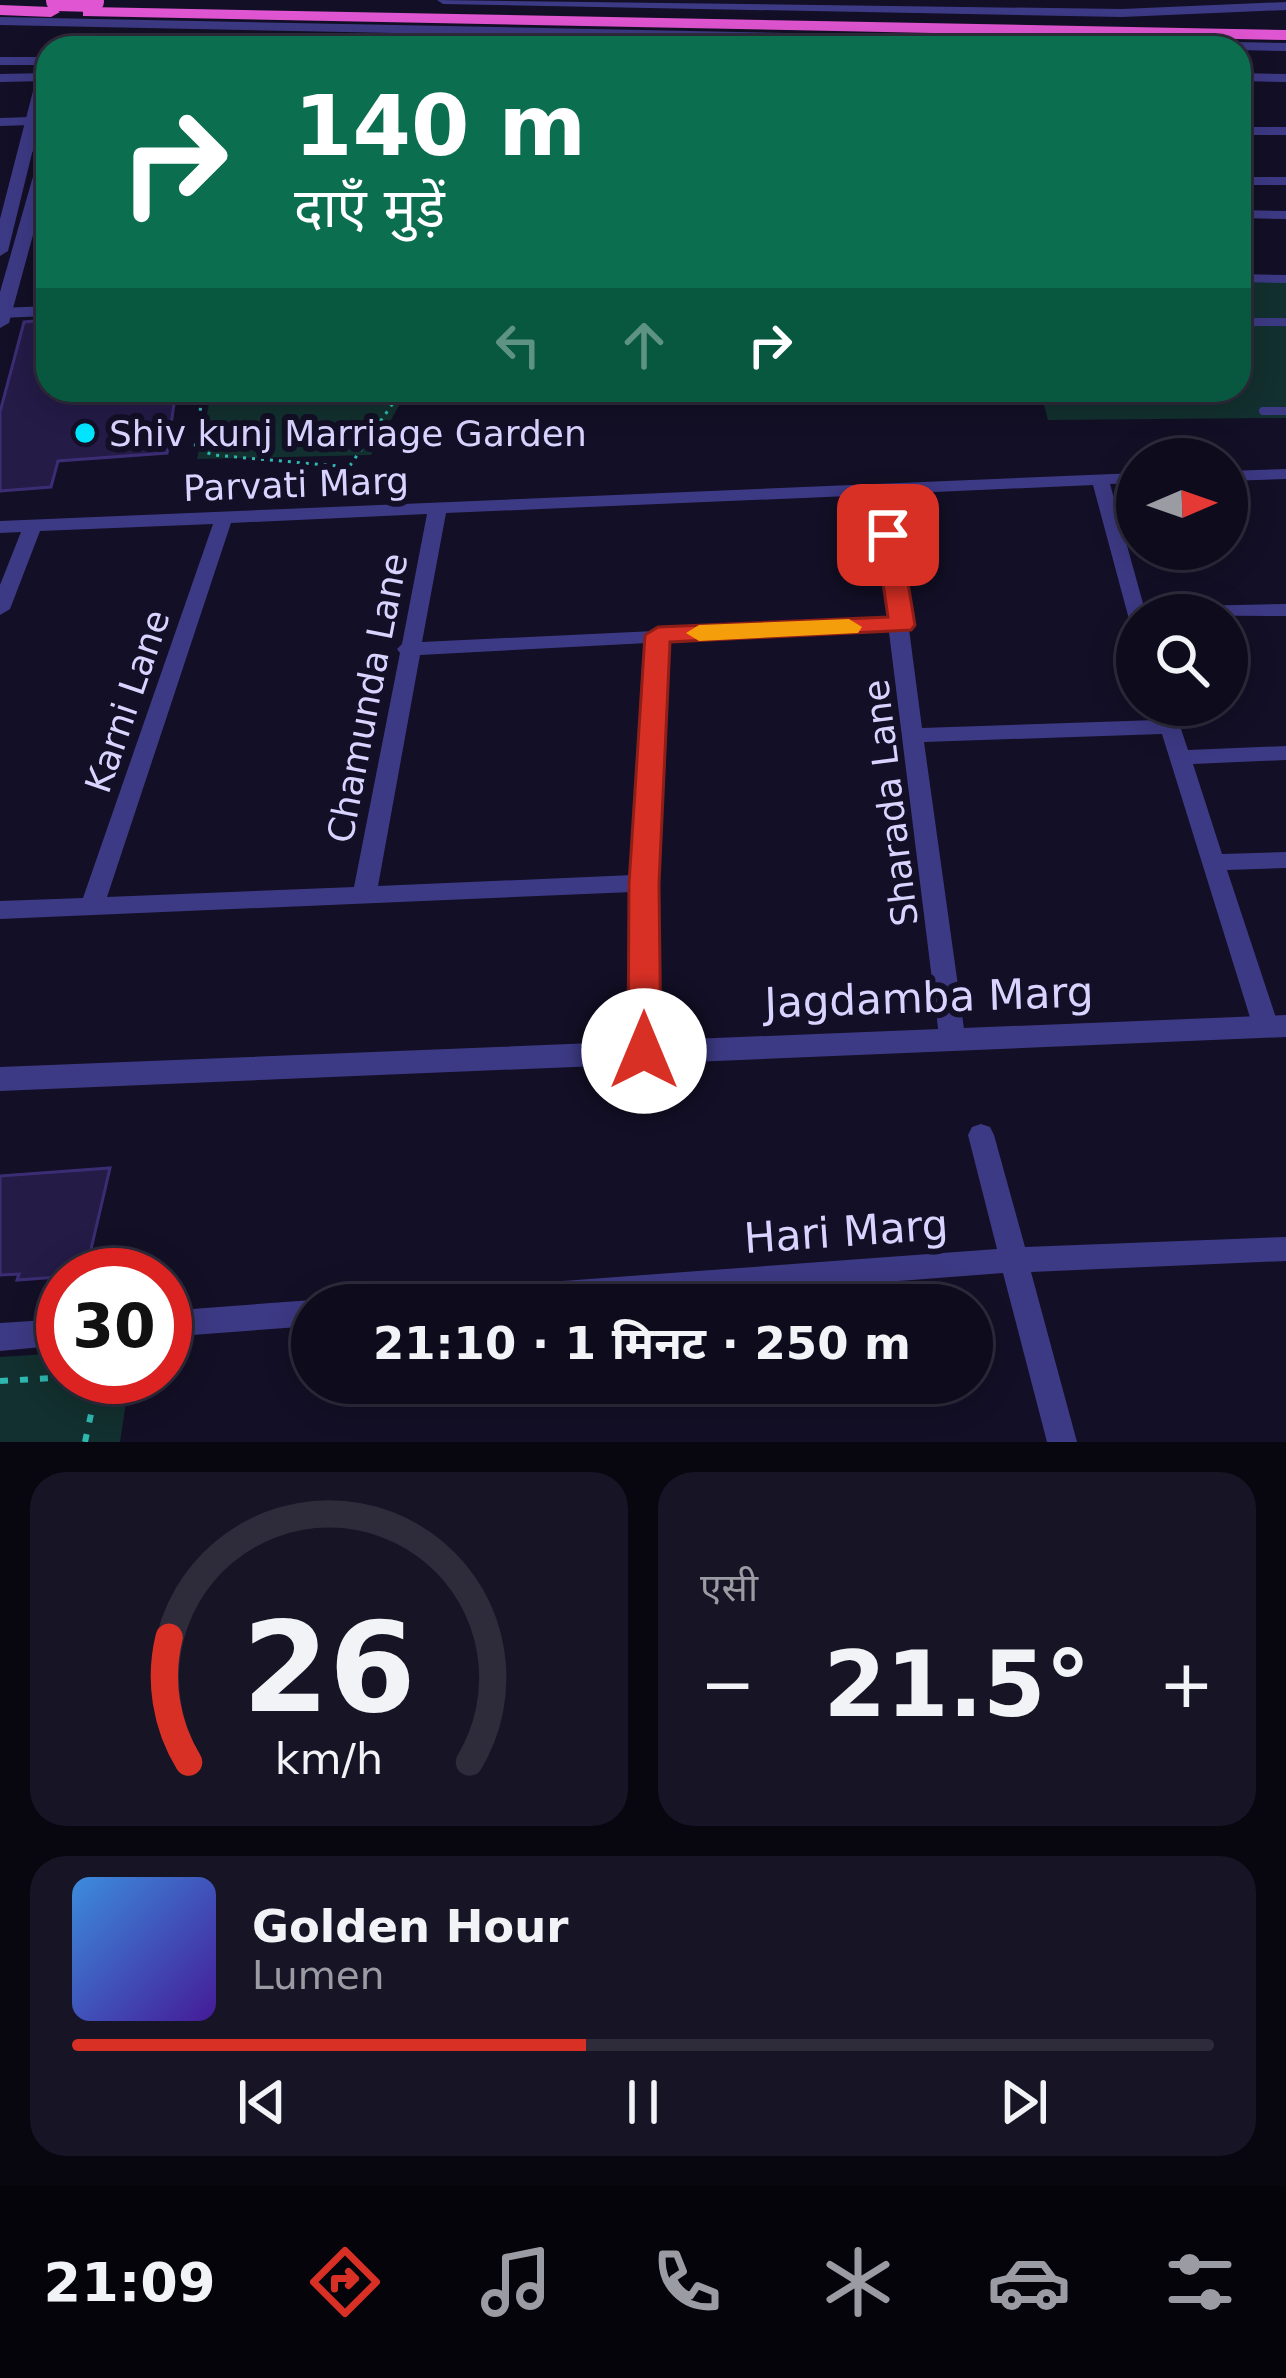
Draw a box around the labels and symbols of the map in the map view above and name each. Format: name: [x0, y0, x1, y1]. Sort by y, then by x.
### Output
place label: Shiv kunj Marriage Garden: [109, 413, 587, 454]
marker: Shiv kunj Marriage Garden: [72, 420, 98, 446]
north arrow: [1116, 438, 1248, 570]
street label: Parvati Marg: [182, 460, 410, 509]
pin: [837, 484, 939, 586]
street label: Chamunda Lane: [319, 550, 416, 846]
street label: Karni Lane: [77, 604, 178, 798]
street label: Sharada Lane: [855, 677, 926, 929]
street label: Jagdamba Marg: [761, 967, 1094, 1028]
position arrow: [581, 988, 707, 1114]
street label: Hari Marg: [742, 1200, 950, 1263]
speed limit sign: 30: [36, 1248, 192, 1404]

